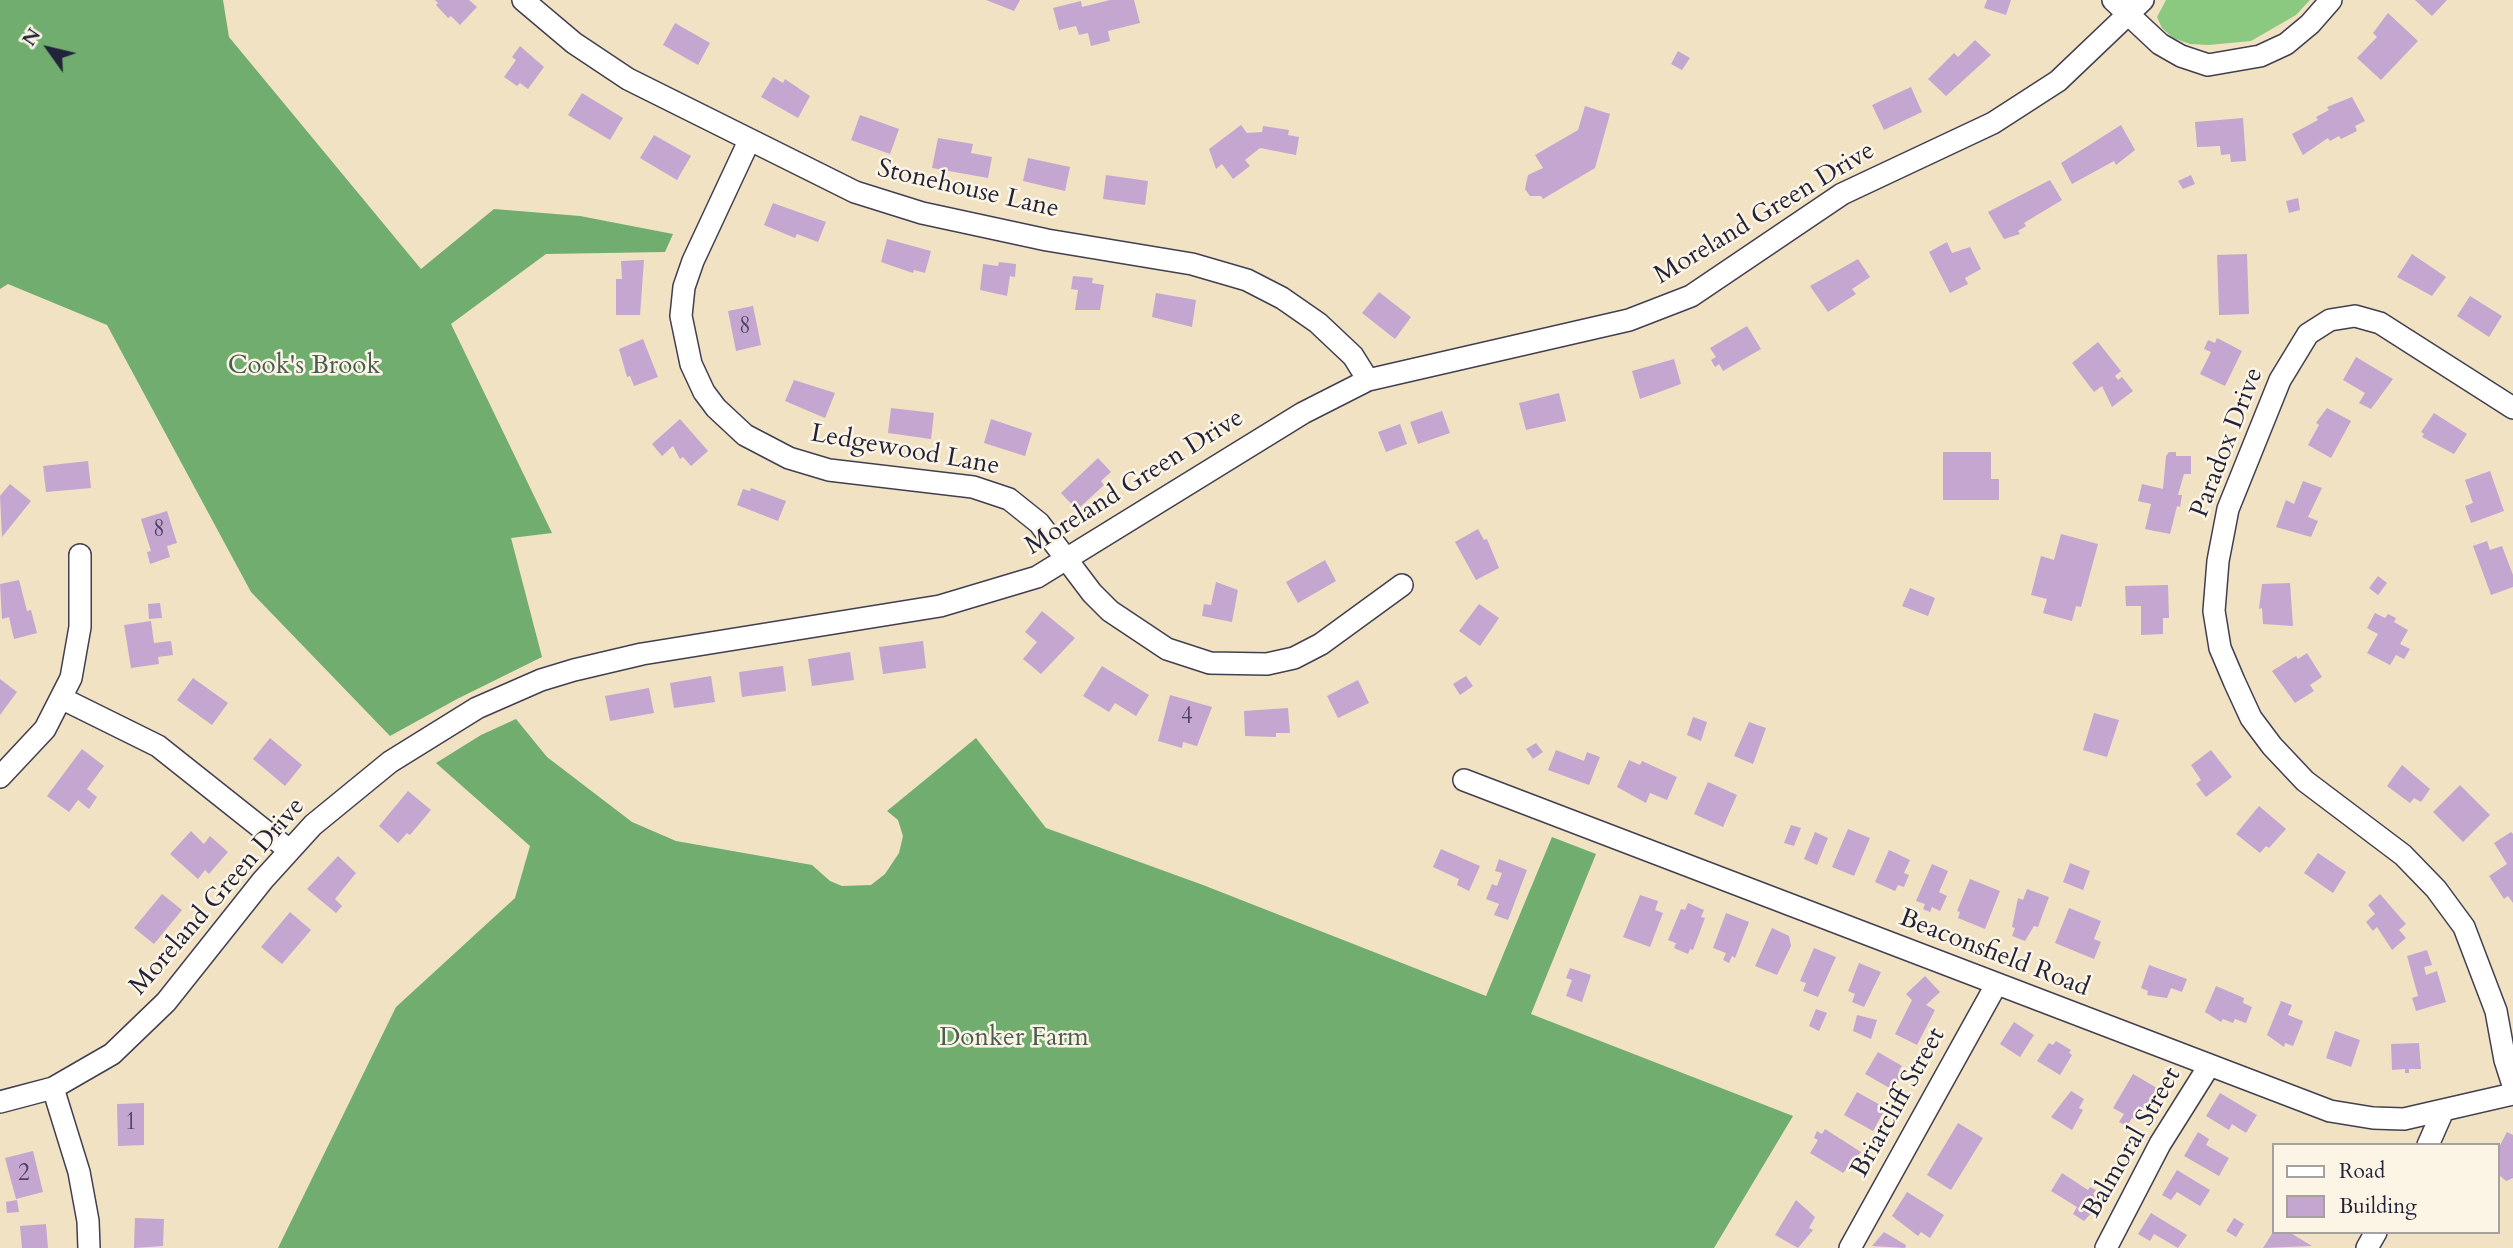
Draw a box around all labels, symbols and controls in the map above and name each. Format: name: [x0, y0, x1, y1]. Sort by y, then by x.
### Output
north arrow: [14, 14, 84, 84]
text: N: [16, 23, 47, 51]
street label: Moreland Green Drive: [1649, 136, 1881, 292]
street label: Stonehouse Lane: [874, 154, 1062, 226]
house number: 8: [739, 314, 751, 342]
park label: Cook's Brook: [228, 351, 380, 383]
street label: Paradox Drive: [2185, 364, 2271, 522]
street label: Moreland Green Drive: [1020, 403, 1250, 563]
street label: Ledgewood Lane: [808, 419, 1002, 483]
house number: 8: [153, 517, 165, 545]
house number: 4: [1181, 704, 1193, 732]
street label: Moreland Green Drive: [124, 792, 312, 1002]
street label: Beaconsfield Road: [1895, 903, 2093, 1005]
park label: Donker Farm: [939, 1023, 1089, 1055]
street label: Briarcliff Street: [1845, 1023, 1953, 1183]
street label: Balmoral Street: [2077, 1062, 2189, 1224]
house number: 1: [125, 1110, 137, 1138]
legend: [2272, 1143, 2499, 1234]
text: Road: [2339, 1157, 2385, 1186]
house number: 2: [18, 1161, 30, 1189]
text: Building: [2339, 1192, 2417, 1221]

